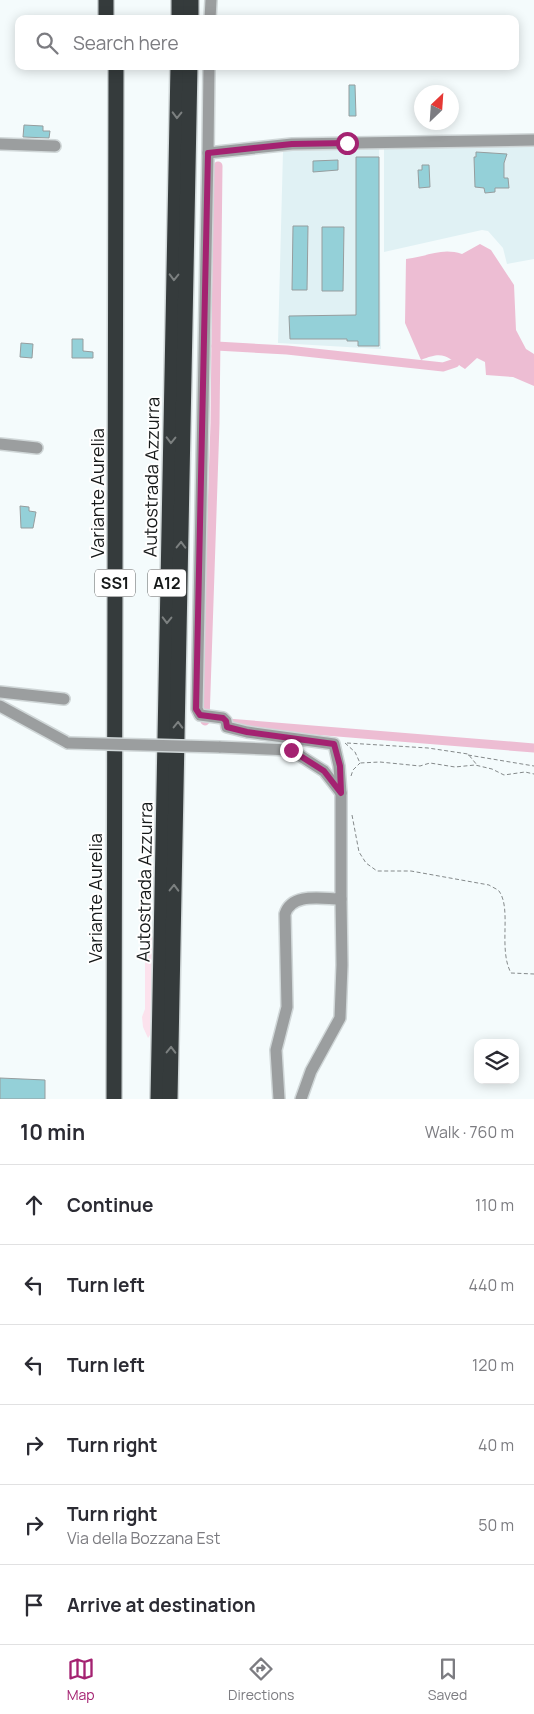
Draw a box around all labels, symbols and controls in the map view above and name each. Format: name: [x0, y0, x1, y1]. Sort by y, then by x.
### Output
search box: [15, 15, 519, 70]
icon: search: [33, 29, 61, 57]
text: Search here: [73, 30, 179, 56]
north arrow: [414, 85, 459, 130]
one-way arrow: [172, 112, 182, 119]
route start: [336, 132, 359, 155]
one-way arrow: [169, 274, 179, 282]
street label: Autostrada Azzurra: [138, 397, 164, 557]
street label: Variante Aurelia: [85, 428, 109, 558]
one-way arrow: [166, 436, 176, 444]
one-way arrow: [176, 541, 186, 549]
road number: SS1: [95, 570, 135, 596]
road number: A12: [148, 570, 186, 596]
one-way arrow: [162, 616, 172, 624]
one-way arrow: [172, 721, 183, 729]
route end: [280, 739, 303, 762]
street label: Autostrada Azzurra: [131, 802, 157, 962]
street label: Variante Aurelia: [83, 833, 107, 963]
one-way arrow: [169, 884, 179, 892]
map controls: [474, 1039, 519, 1084]
button: layers: [474, 1039, 519, 1084]
one-way arrow: [166, 1046, 177, 1054]
text: 10 min: [20, 1118, 85, 1146]
text: Walk · 760 m: [425, 1121, 514, 1143]
icon: ahead: [20, 1191, 48, 1219]
text: Continue: [67, 1192, 153, 1218]
text: 110 m: [475, 1194, 514, 1216]
icon: left: [20, 1271, 48, 1299]
text: Turn left: [67, 1272, 145, 1298]
text: 440 m: [468, 1274, 514, 1296]
icon: left: [20, 1351, 48, 1379]
text: Turn left: [67, 1352, 145, 1378]
text: 120 m: [472, 1354, 514, 1376]
icon: right: [20, 1431, 48, 1459]
text: Turn right: [67, 1432, 157, 1458]
text: 40 m: [478, 1434, 514, 1456]
text: Turn right: [67, 1501, 157, 1527]
icon: right: [20, 1511, 48, 1539]
text: 50 m: [478, 1514, 514, 1536]
text: Via della Bozzana Est: [67, 1527, 220, 1549]
icon: arrive: [20, 1591, 48, 1619]
text: Arrive at destination: [67, 1592, 256, 1618]
tab: Map: [67, 1655, 95, 1704]
tab: Directions: [228, 1655, 294, 1704]
tab: Saved: [428, 1655, 467, 1704]

